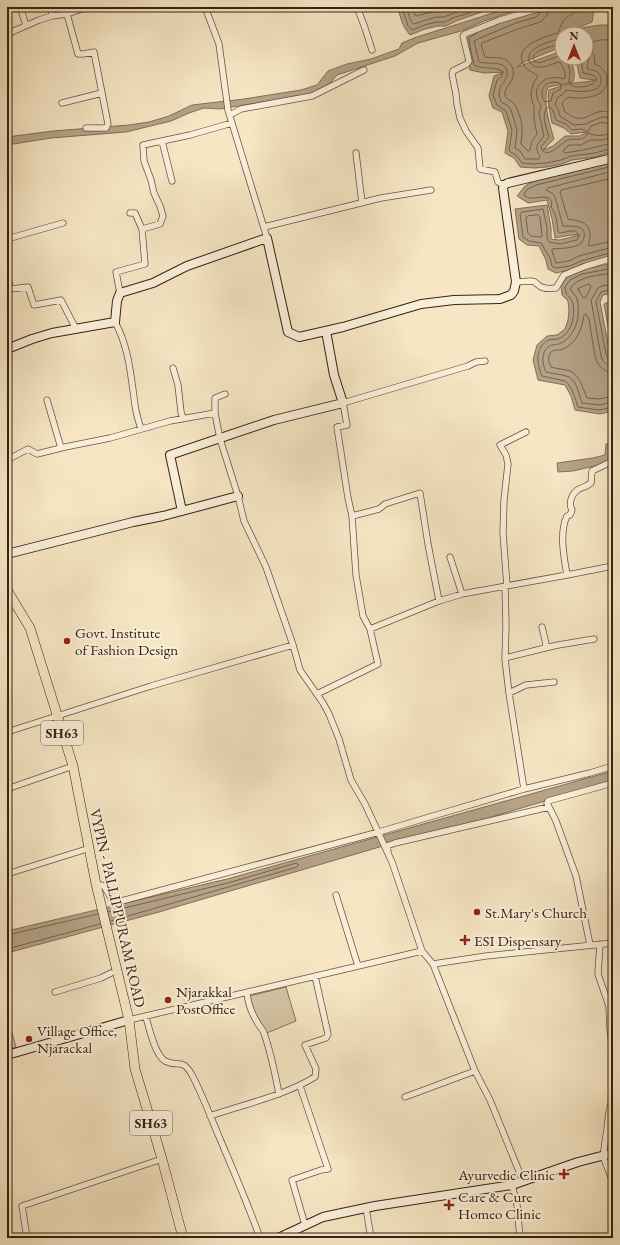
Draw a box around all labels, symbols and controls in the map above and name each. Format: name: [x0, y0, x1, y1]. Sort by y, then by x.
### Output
north arrow: [554, 26, 594, 66]
text: N: [570, 29, 579, 43]
place label: Govt. Institute of Fashion Design: [75, 623, 178, 659]
marker: Govt. Institute of Fashion Design: [62, 636, 72, 646]
road number: SH63: [41, 721, 83, 745]
street label: VYPIN - PALLIPPURAM ROAD: [86, 807, 150, 1009]
place label: St.Mary's Church: [485, 903, 587, 922]
marker: St.Mary's Church: [472, 907, 482, 917]
place label: ESI Dispensary: [474, 931, 562, 950]
marker: ESI Dispensary: [459, 934, 471, 946]
place label: Njarakkal PostOffice: [176, 982, 235, 1018]
marker: Njarakkal PostOffice: [163, 995, 173, 1005]
place label: Village Office, Njarackal: [37, 1021, 117, 1057]
marker: Village Office, Njarackal: [24, 1034, 34, 1044]
road number: SH63: [130, 1111, 172, 1135]
place label: Ayurvedic Clinic: [457, 1165, 555, 1184]
marker: Ayurvedic Clinic: [558, 1168, 570, 1180]
place label: Care & Cure Homeo Clinic: [458, 1187, 541, 1223]
marker: Care & Cure Homeo Clinic: [443, 1199, 455, 1211]

